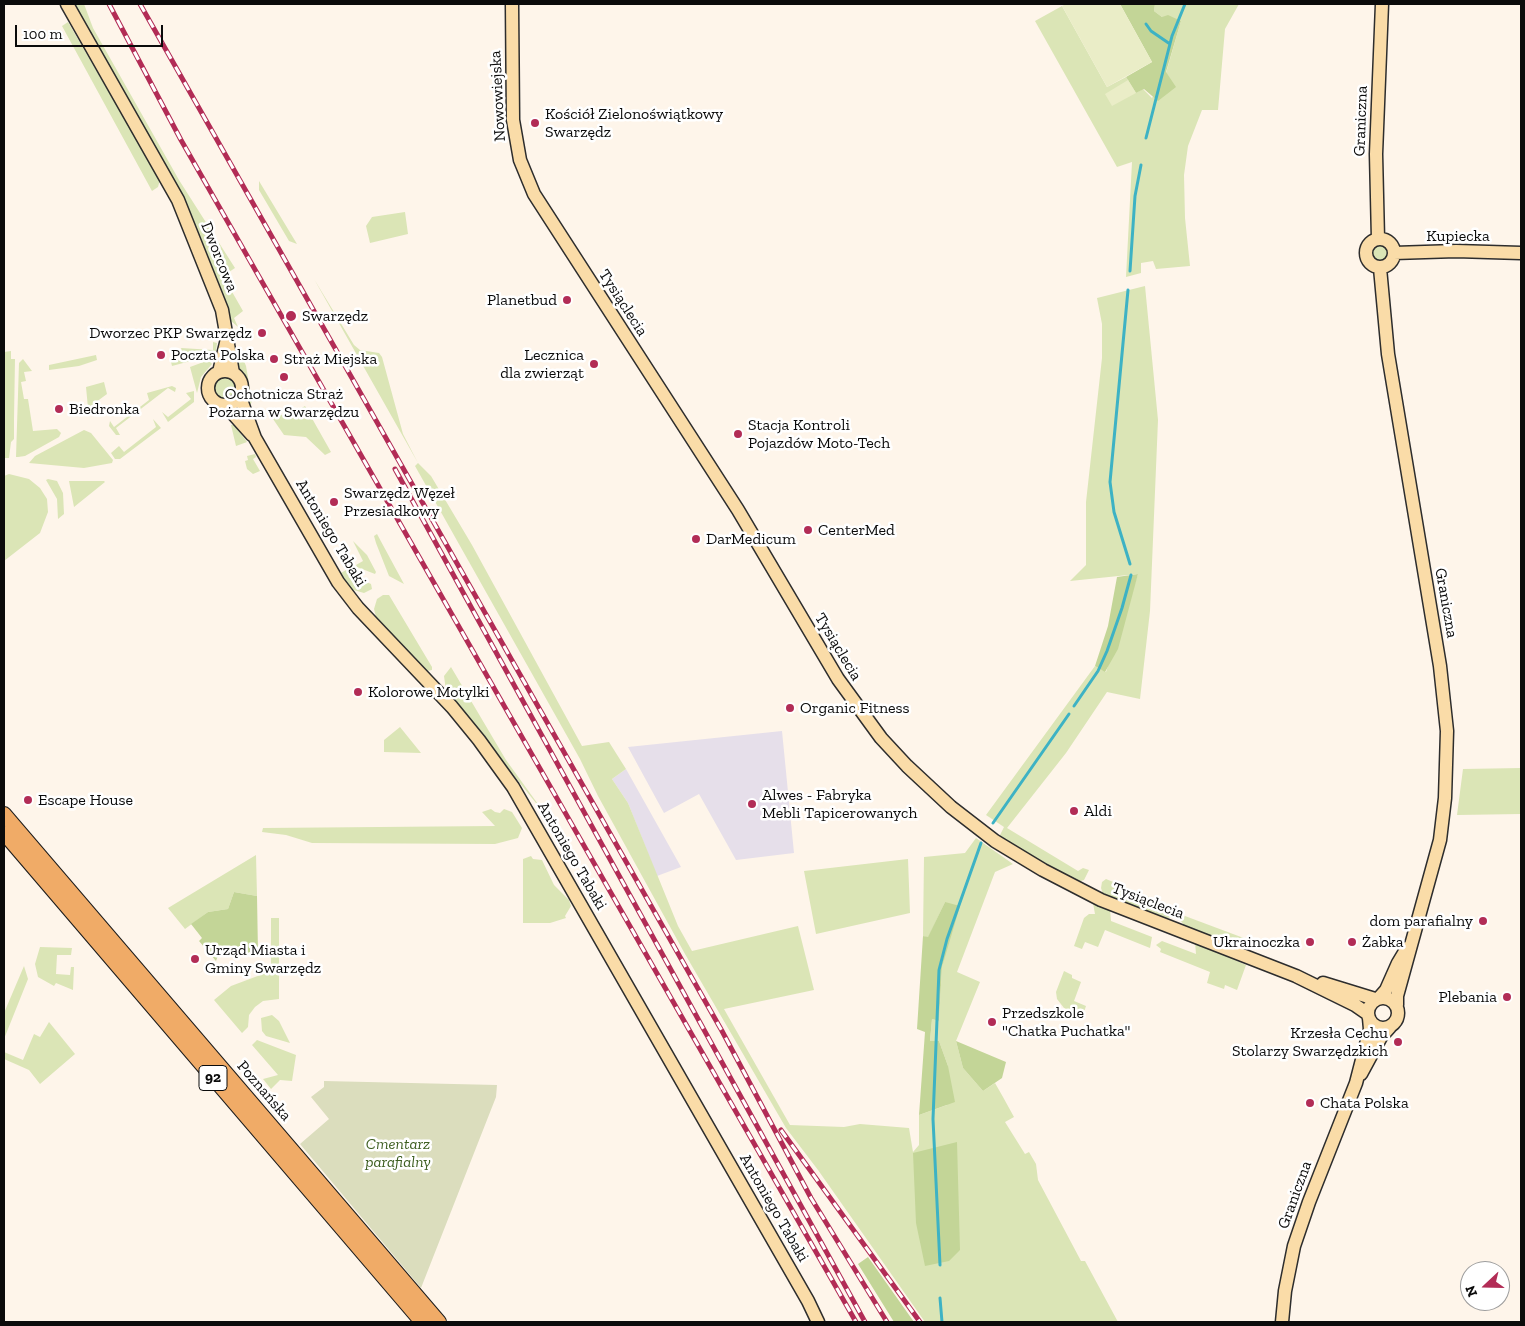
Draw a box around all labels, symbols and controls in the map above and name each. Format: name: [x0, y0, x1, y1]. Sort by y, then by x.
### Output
scale bar: [18, 15, 165, 47]
text: 100 m: [23, 25, 62, 43]
street label: Nowowiejska: [486, 50, 510, 142]
street label: Graniczna: [1350, 85, 1372, 157]
place label: Kościół Zielonoświątkowy Swarzędz: [545, 104, 723, 142]
marker: Kościół Zielonoświątkowy Swarzędz: [529, 117, 541, 129]
street label: Dworcowa: [196, 219, 242, 295]
street label: Kupiecka: [1426, 226, 1490, 246]
street label: Tysiąclecia: [594, 266, 652, 340]
place label: Planetbud: [487, 290, 557, 310]
marker: Planetbud: [561, 294, 573, 306]
place label: Swarzędz: [302, 306, 368, 326]
marker: Swarzędz: [284, 309, 298, 323]
place label: Dworzec PKP Swarzędz: [89, 323, 252, 343]
marker: Dworzec PKP Swarzędz: [256, 327, 268, 339]
place label: Poczta Polska: [171, 345, 265, 365]
place label: Lecznica dla zwierząt: [500, 345, 584, 383]
marker: Poczta Polska: [155, 349, 167, 361]
place label: Straż Miejska: [284, 349, 377, 369]
marker: Straż Miejska: [268, 353, 280, 365]
marker: Lecznica dla zwierząt: [588, 358, 600, 370]
marker: Ochotnicza Straż Pożarna w Swarzędzu: [278, 371, 290, 383]
place label: Ochotnicza Straż Pożarna w Swarzędzu: [209, 384, 359, 422]
place label: Biedronka: [69, 399, 140, 419]
marker: Biedronka: [53, 403, 65, 415]
place label: Stacja Kontroli Pojazdów Moto-Tech: [748, 415, 890, 453]
marker: Stacja Kontroli Pojazdów Moto-Tech: [732, 428, 744, 440]
street label: Antoniego Tabaki: [291, 476, 371, 590]
place label: Swarzędz Węzeł Przesiadkowy: [344, 483, 455, 521]
marker: Swarzędz Węzeł Przesiadkowy: [328, 496, 340, 508]
place label: CenterMed: [818, 520, 895, 540]
marker: CenterMed: [802, 524, 814, 536]
place label: DarMedicum: [706, 529, 796, 549]
marker: DarMedicum: [690, 533, 702, 545]
street label: Graniczna: [1430, 566, 1462, 640]
street label: Tysiąclecia: [810, 610, 866, 684]
place label: Kolorowe Motylki: [368, 682, 490, 702]
marker: Kolorowe Motylki: [352, 686, 364, 698]
place label: Organic Fitness: [800, 698, 910, 718]
marker: Organic Fitness: [784, 702, 796, 714]
place label: Alwes - Fabryka Mebli Tapicerowanych: [762, 785, 917, 823]
place label: Escape House: [38, 790, 133, 810]
marker: Escape House: [22, 794, 34, 806]
street label: Antoniego Tabaki: [533, 798, 611, 914]
marker: Alwes - Fabryka Mebli Tapicerowanych: [746, 798, 758, 810]
place label: Aldi: [1084, 801, 1112, 821]
marker: Aldi: [1068, 805, 1080, 817]
street label: Tysiąclecia: [1109, 879, 1187, 923]
place label: dom parafialny: [1370, 911, 1473, 931]
marker: dom parafialny: [1477, 915, 1489, 927]
place label: Ukrainoczka: [1213, 932, 1300, 952]
place label: Żabka: [1362, 932, 1404, 952]
marker: Ukrainoczka: [1304, 936, 1316, 948]
marker: Żabka: [1346, 936, 1358, 948]
place label: Urząd Miasta i Gminy Swarzędz: [205, 940, 321, 978]
marker: Urząd Miasta i Gminy Swarzędz: [189, 953, 201, 965]
place label: Plebania: [1438, 987, 1497, 1007]
marker: Plebania: [1501, 991, 1513, 1003]
place label: Przedszkole "Chatka Puchatka": [1002, 1003, 1130, 1041]
marker: Przedszkole "Chatka Puchatka": [986, 1016, 998, 1028]
place label: Krzesła Cechu Stolarzy Swarzędzkich: [1232, 1023, 1388, 1061]
marker: Krzesła Cechu Stolarzy Swarzędzkich: [1392, 1036, 1404, 1048]
street label: Poznańska: [233, 1057, 295, 1125]
road number: 92: [199, 1066, 227, 1090]
place label: Chata Polska: [1320, 1093, 1409, 1113]
marker: Chata Polska: [1304, 1097, 1316, 1109]
park label: Cmentarz parafialny: [365, 1134, 431, 1172]
street label: Antoniego Tabaki: [735, 1150, 813, 1266]
street label: Graniczna: [1274, 1158, 1316, 1232]
north arrow: [1460, 1261, 1510, 1311]
text: N: [1462, 1283, 1481, 1299]

